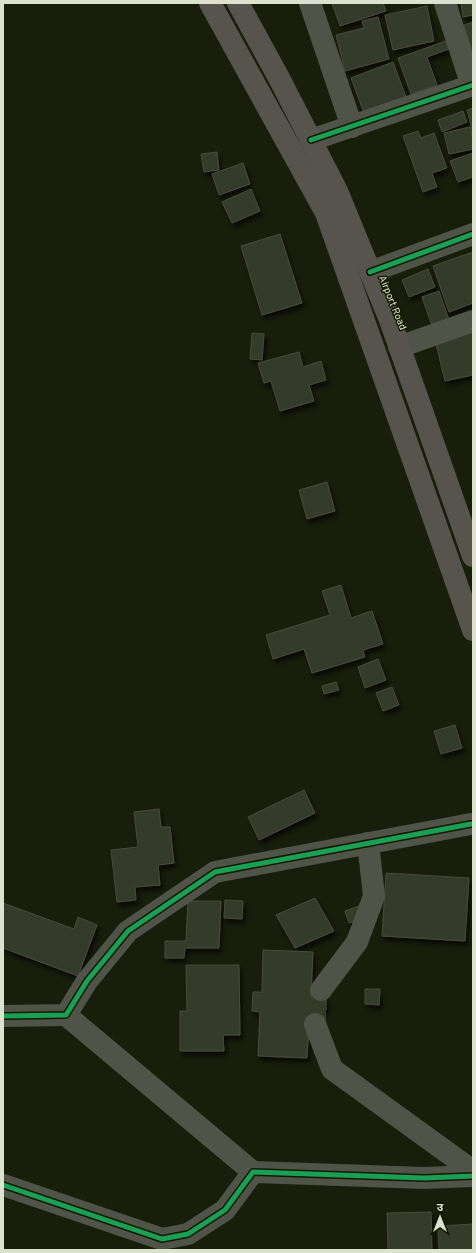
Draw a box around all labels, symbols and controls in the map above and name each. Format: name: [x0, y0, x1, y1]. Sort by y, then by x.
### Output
street label: Airport Road: [375, 274, 409, 332]
north arrow: [420, 1197, 460, 1237]
text: उ: [437, 1201, 444, 1215]

